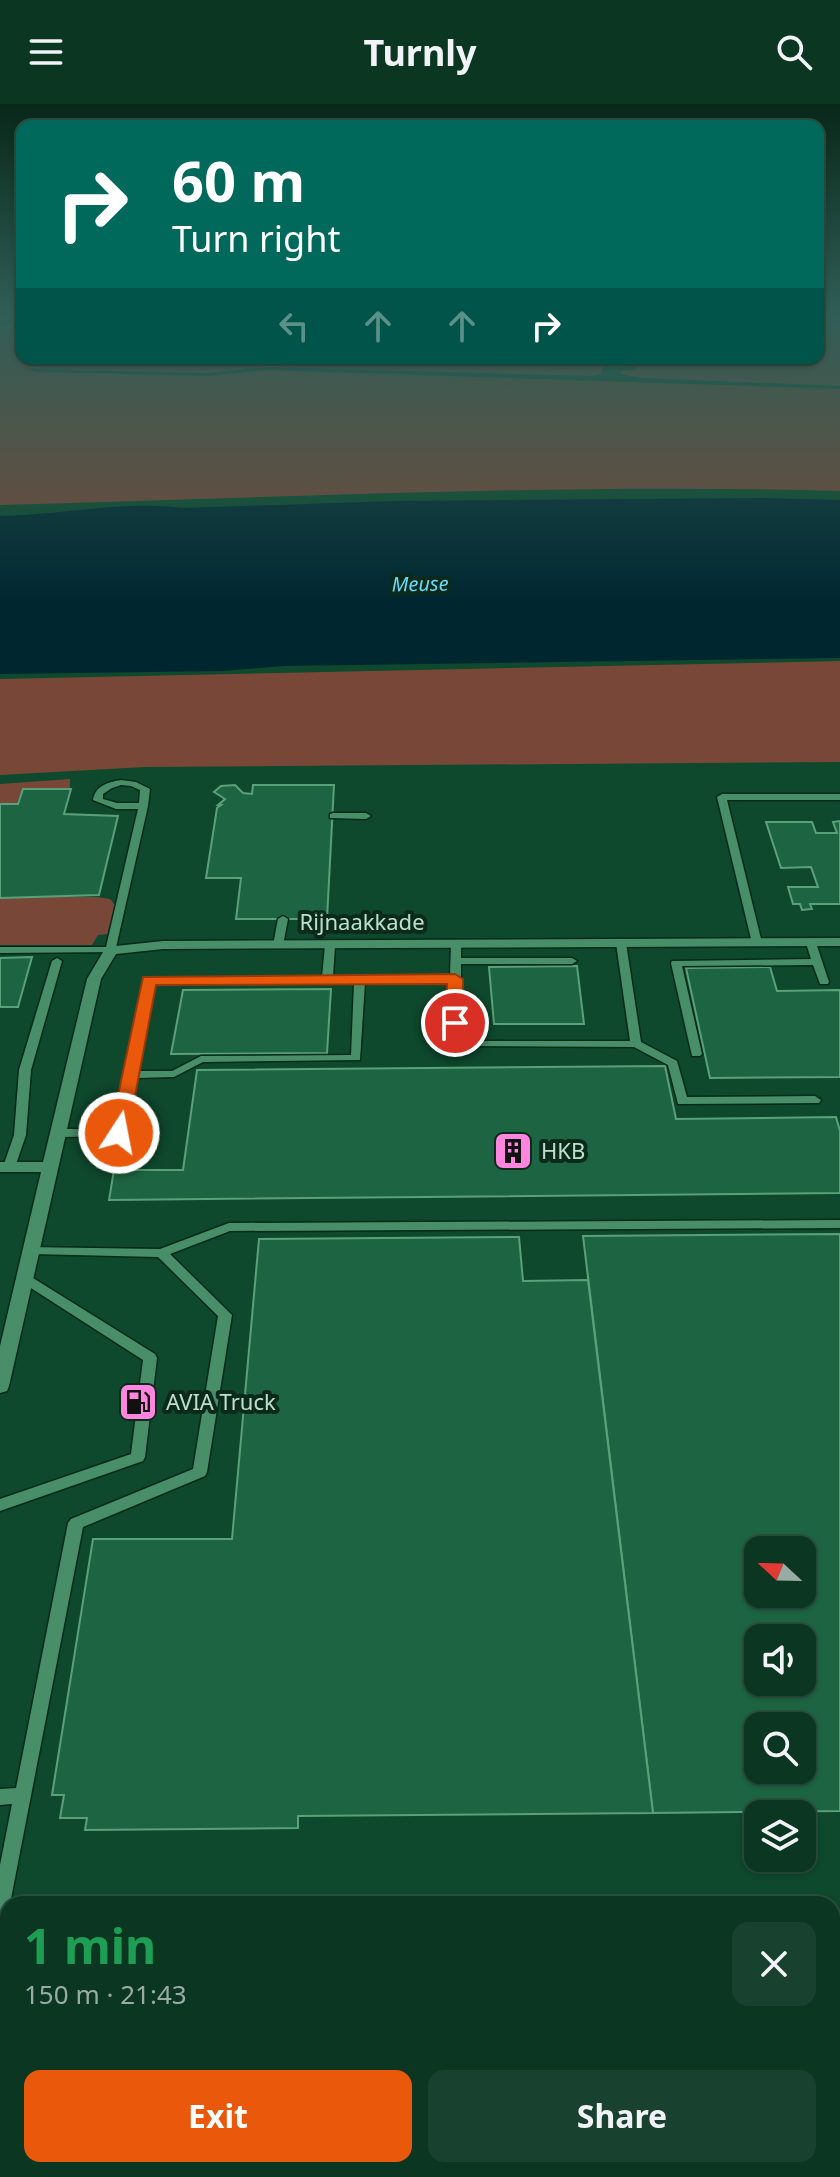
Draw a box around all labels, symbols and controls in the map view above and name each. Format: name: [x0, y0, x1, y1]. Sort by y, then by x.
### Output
text: Turnly: [363, 28, 477, 77]
icon: menu: [24, 30, 68, 74]
icon: search: [772, 30, 816, 74]
text: 60 m: [172, 142, 305, 218]
icon: right: [40, 152, 144, 256]
text: Turn right: [172, 214, 340, 263]
icon: left: [272, 304, 316, 348]
icon: ahead: [356, 304, 400, 348]
icon: ahead: [440, 304, 484, 348]
icon: right: [524, 304, 568, 348]
water label: Meuse: [391, 570, 449, 597]
street label: Rijnaakkade: [299, 906, 425, 936]
pin: [421, 989, 489, 1057]
icon: arrive: [433, 1001, 477, 1045]
position arrow: [77, 1091, 161, 1175]
building icon: HKB: [492, 1130, 534, 1172]
place label: HKB: [541, 1135, 585, 1165]
fuel station icon: AVIA Truck: [117, 1381, 159, 1423]
place label: AVIA Truck: [166, 1386, 276, 1416]
north arrow: [744, 1536, 816, 1608]
map controls: [744, 1536, 816, 1872]
button: sound: [744, 1624, 816, 1696]
button: search: [744, 1712, 816, 1784]
button: layers: [744, 1800, 816, 1872]
text: 1 min: [24, 1913, 156, 1978]
button: close: [732, 1922, 816, 2006]
text: 150 m · 21:43: [24, 1976, 187, 2012]
button: Exit: [24, 2070, 412, 2162]
button: Share: [428, 2070, 816, 2162]

